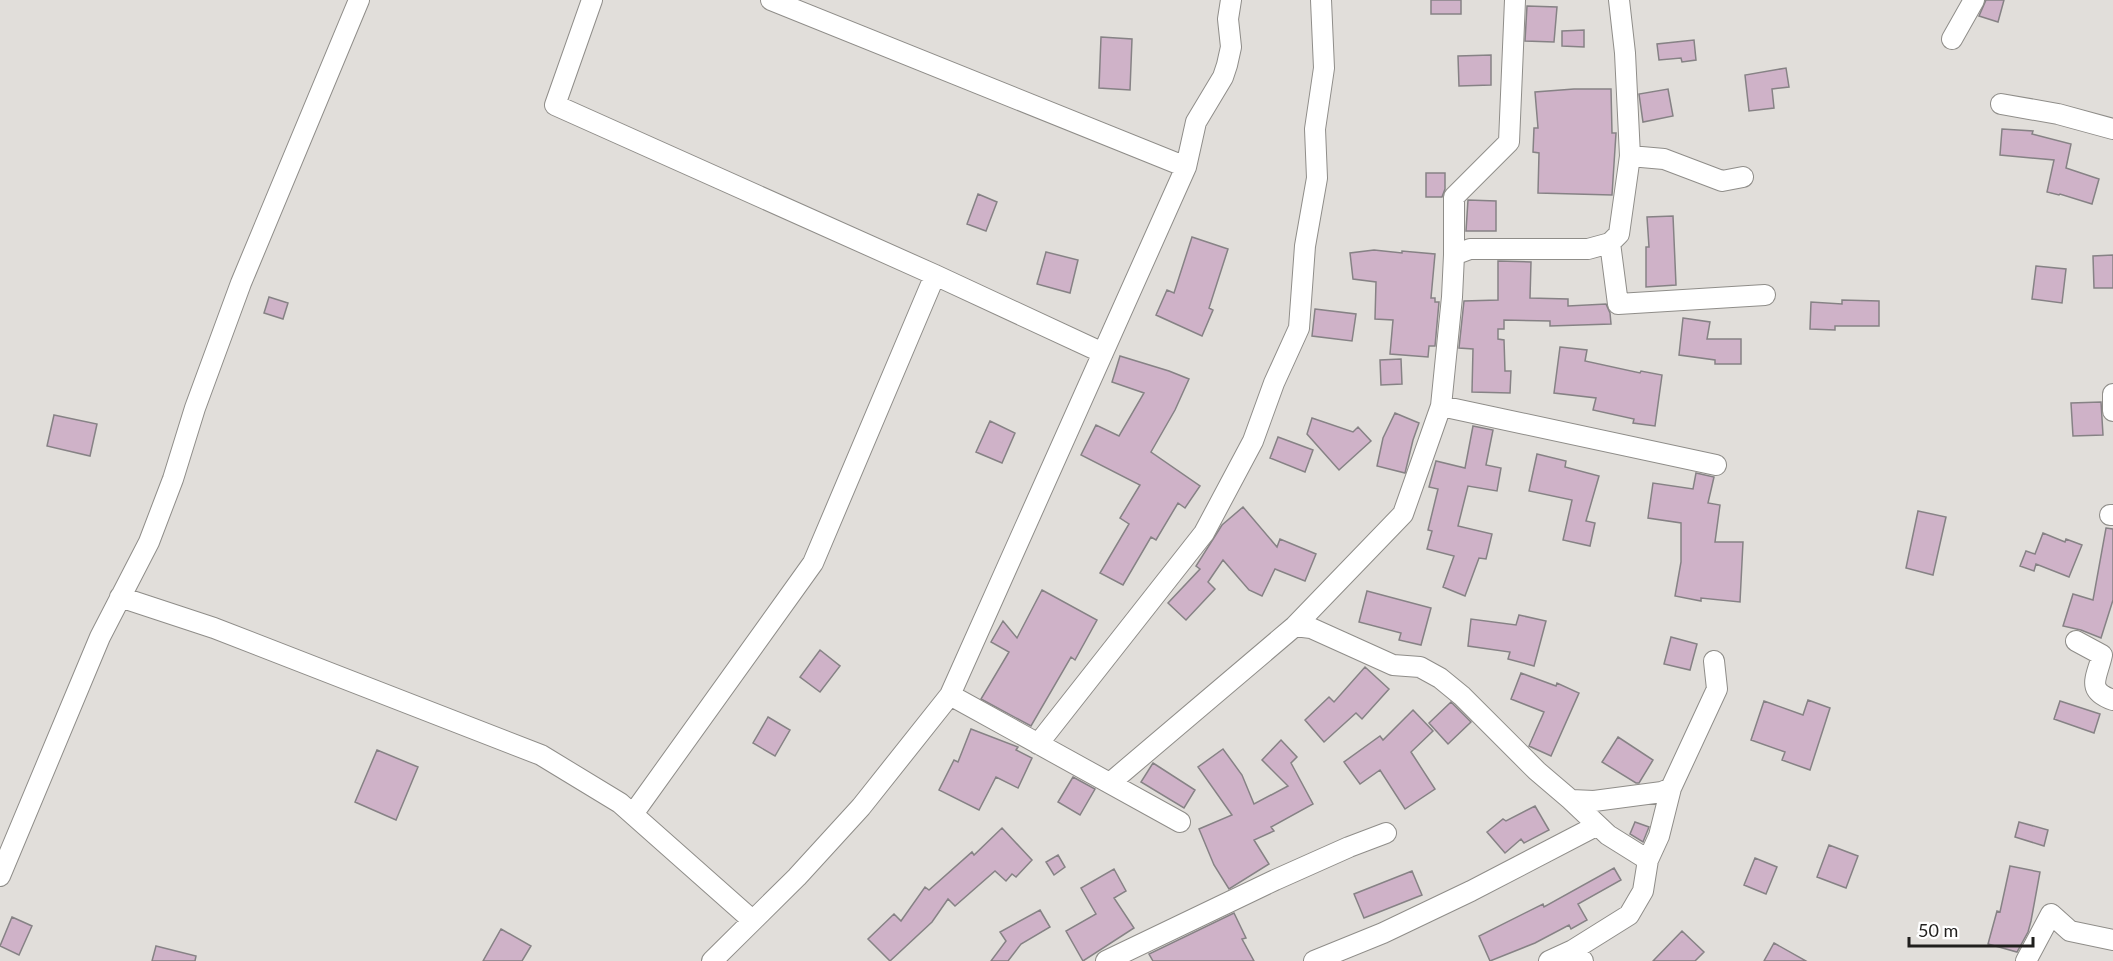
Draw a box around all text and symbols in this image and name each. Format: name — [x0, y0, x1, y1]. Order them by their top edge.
scale bar — [1909, 910, 2034, 948]
text: 50 m — [1918, 919, 1958, 941]

